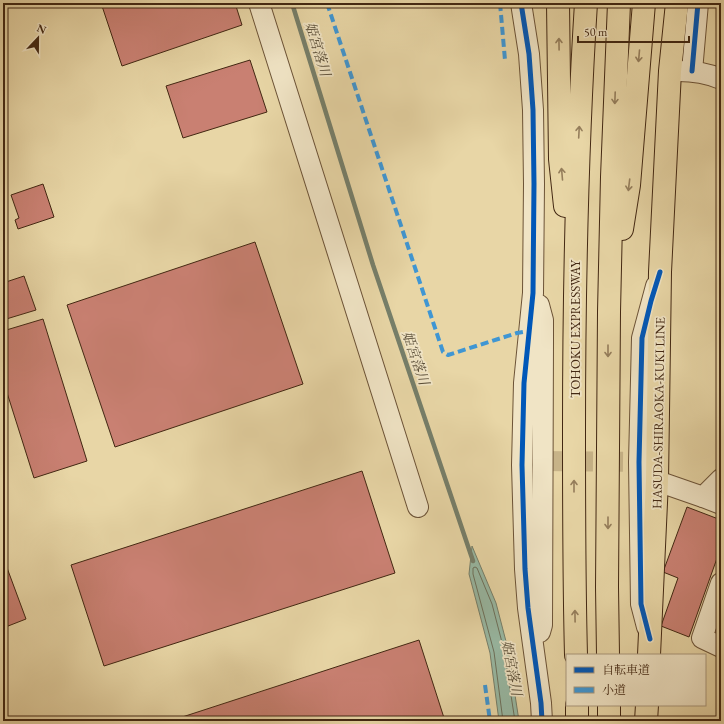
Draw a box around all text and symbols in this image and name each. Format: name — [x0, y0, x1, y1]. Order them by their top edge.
north arrow — [18, 18, 58, 58]
scale bar — [578, 18, 689, 44]
water label: 姫宮落川 — [301, 20, 335, 80]
text: N — [35, 21, 49, 37]
text: 50 m — [584, 24, 608, 40]
one-way arrow — [555, 38, 563, 51]
one-way arrow — [636, 49, 643, 62]
one-way arrow — [611, 91, 619, 104]
one-way arrow — [576, 126, 583, 139]
one-way arrow — [558, 168, 565, 181]
one-way arrow — [625, 178, 632, 191]
street label: TOHOKU EXPRESSWAY — [567, 259, 584, 398]
street label: HASUDA-SHIRAOKA-KUKI LINE — [648, 317, 669, 509]
water label: 姫宮落川 — [398, 329, 434, 389]
one-way arrow — [604, 344, 612, 357]
one-way arrow — [570, 480, 578, 493]
one-way arrow — [604, 516, 612, 529]
one-way arrow — [571, 610, 578, 623]
water label: 姫宮落川 — [498, 639, 527, 699]
legend — [566, 654, 706, 706]
text: 自転車道 — [602, 662, 650, 678]
text: 小道 — [602, 682, 626, 698]

